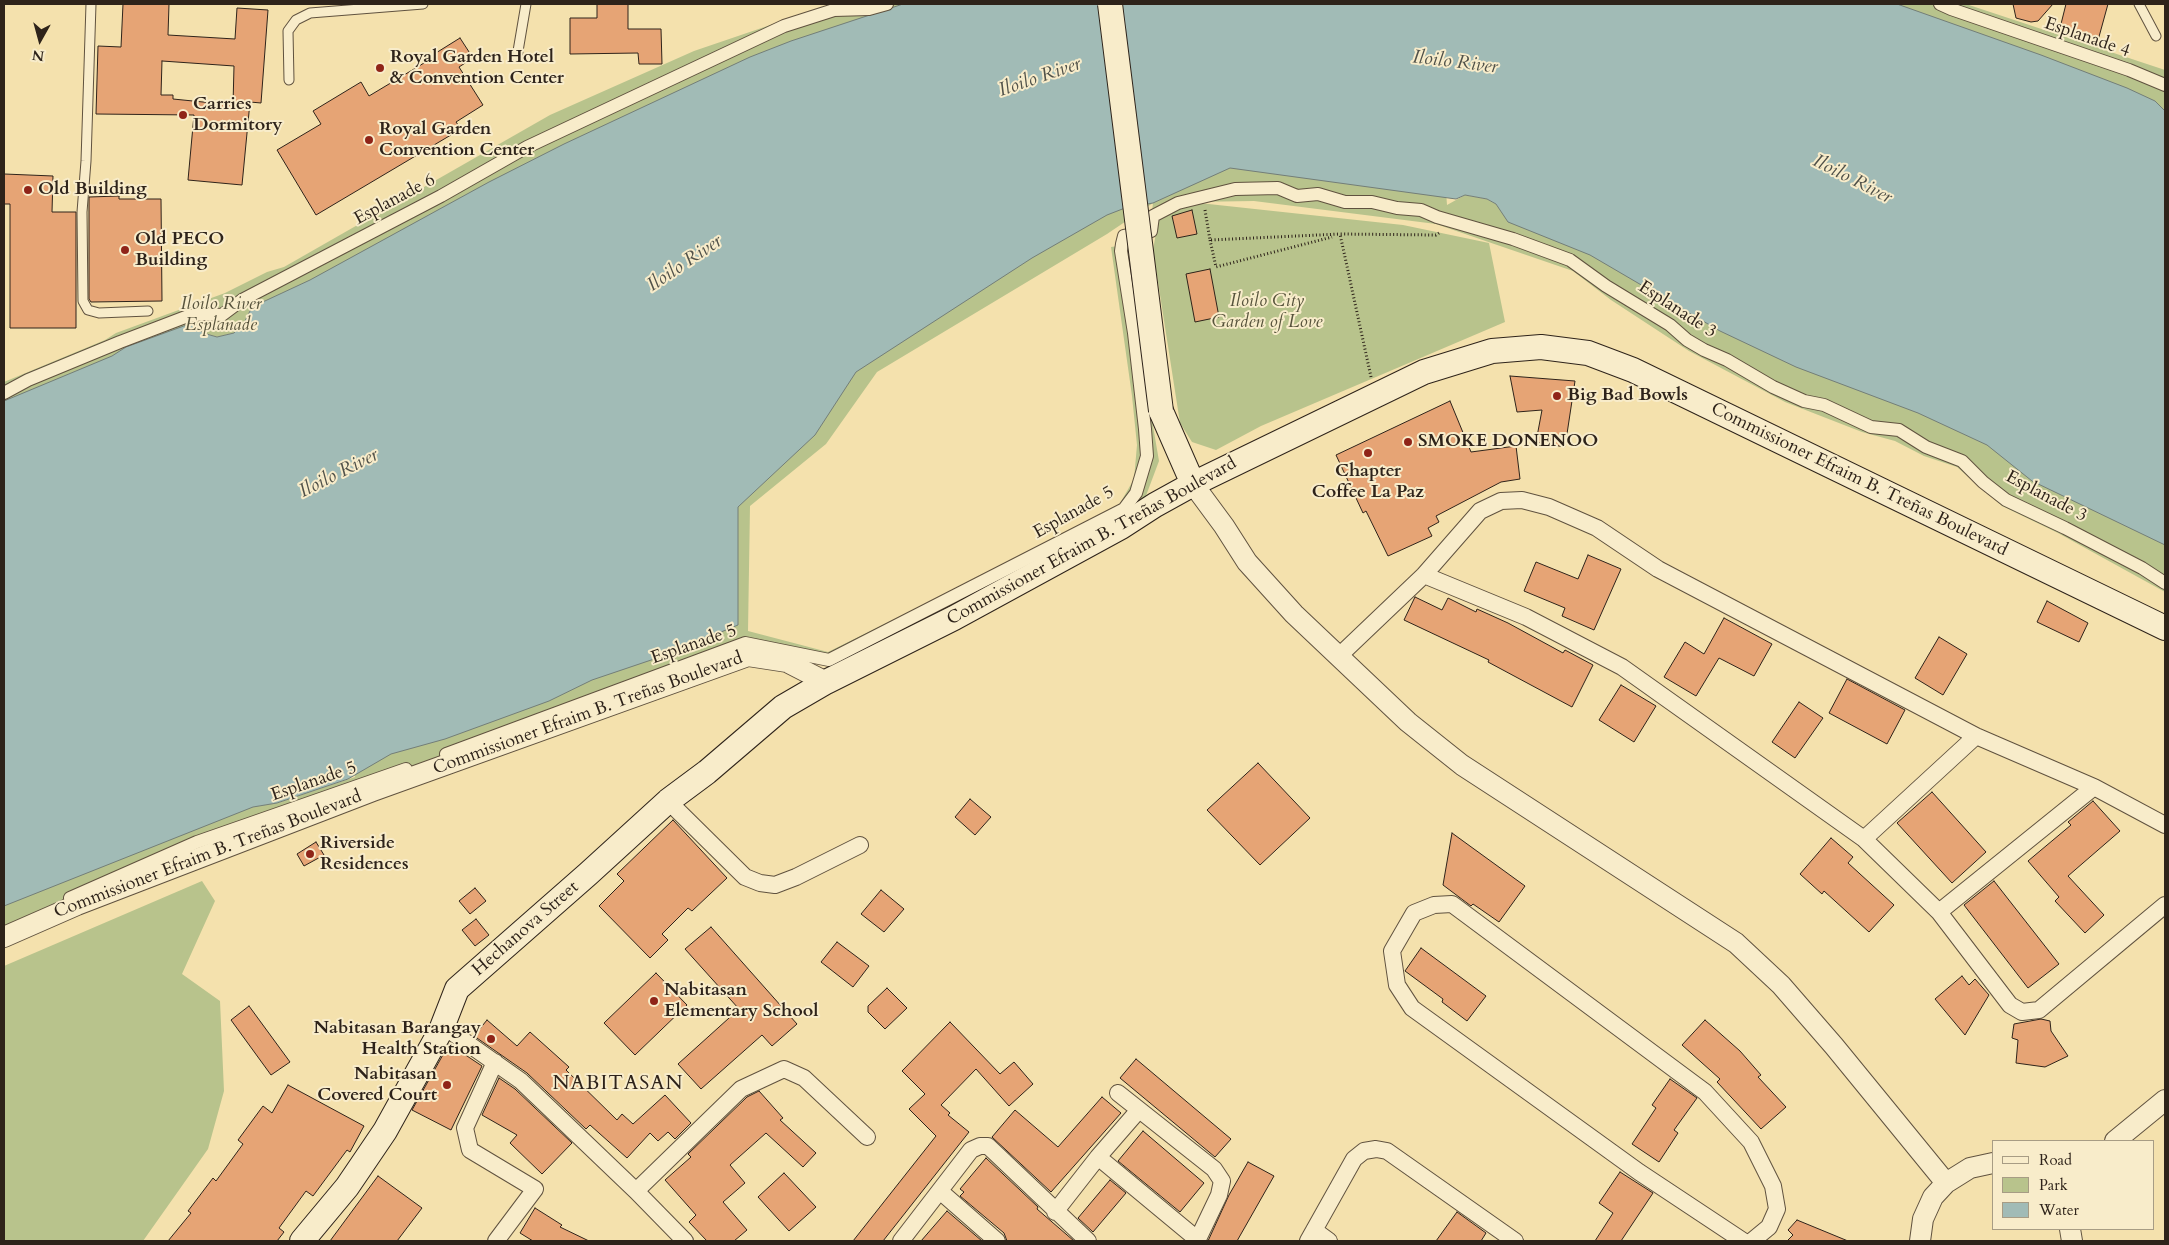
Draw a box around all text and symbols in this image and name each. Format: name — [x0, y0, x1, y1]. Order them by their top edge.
street label: Esplanade 4 — [2041, 13, 2133, 63]
north arrow — [15, 15, 65, 65]
text: N — [31, 45, 45, 66]
water label: Iloilo River — [1411, 46, 1499, 80]
place label: Royal Garden Hotel & Convention Center — [390, 47, 564, 90]
water label: Iloilo River — [996, 53, 1084, 103]
marker: Royal Garden Hotel & Convention Center — [374, 62, 386, 74]
place label: Carries Dormitory — [193, 94, 282, 136]
marker: Carries Dormitory — [177, 109, 189, 121]
place label: Royal Garden Convention Center — [379, 119, 534, 162]
marker: Royal Garden Convention Center — [363, 134, 375, 146]
water label: Iloilo River — [1809, 150, 1895, 210]
street label: Esplanade 6 — [351, 170, 439, 230]
place label: Old Building — [38, 179, 147, 201]
marker: Old Building — [22, 184, 34, 196]
place label: Old PECO Building — [135, 229, 224, 272]
water label: Iloilo River — [643, 231, 727, 297]
marker: Old PECO Building — [119, 244, 131, 256]
street label: Esplanade 3 — [1634, 277, 1720, 343]
park label: Iloilo City Garden of Love — [1212, 291, 1322, 334]
park label: Iloilo River Esplanade — [180, 294, 262, 336]
place label: Big Bad Bowls — [1567, 385, 1688, 407]
marker: Big Bad Bowls — [1551, 390, 1563, 402]
street label: Commissioner Efraim B. Treñas Boulevard — [1707, 398, 2011, 562]
place label: SMOKE DONENOO — [1418, 431, 1598, 453]
marker: SMOKE DONENOO — [1402, 436, 1414, 448]
water label: Iloilo River — [296, 444, 382, 504]
marker: Chapter Coffee La Paz — [1362, 447, 1374, 459]
street label: Commissioner Efraim B. Treñas Boulevard — [943, 453, 1241, 631]
place label: Chapter Coffee La Paz — [1312, 461, 1424, 504]
street label: Esplanade 3 — [2002, 467, 2090, 527]
street label: Esplanade 5 — [1030, 482, 1118, 544]
street label: Esplanade 5 — [648, 620, 740, 670]
street label: Commissioner Efraim B. Treñas Boulevard — [430, 648, 746, 780]
street label: Esplanade 5 — [268, 757, 360, 807]
street label: Commissioner Efraim B. Treñas Boulevard — [51, 786, 365, 924]
place label: Riverside Residences — [320, 833, 409, 876]
marker: Riverside Residences — [304, 848, 316, 860]
street label: Hechanova Street — [468, 877, 584, 981]
place label: Nabitasan Elementary School — [664, 980, 818, 1022]
marker: Nabitasan Elementary School — [648, 995, 660, 1007]
place label: Nabitasan Barangay Health Station — [313, 1018, 481, 1060]
marker: Nabitasan Barangay Health Station — [485, 1033, 497, 1045]
place label: Nabitasan Covered Court — [317, 1064, 437, 1106]
district label: NABITASAN — [551, 1072, 685, 1096]
marker: Nabitasan Covered Court — [441, 1079, 453, 1091]
legend — [1992, 1140, 2154, 1230]
text: Road — [2039, 1150, 2072, 1170]
text: Park — [2039, 1175, 2068, 1195]
text: Water — [2039, 1200, 2079, 1220]

